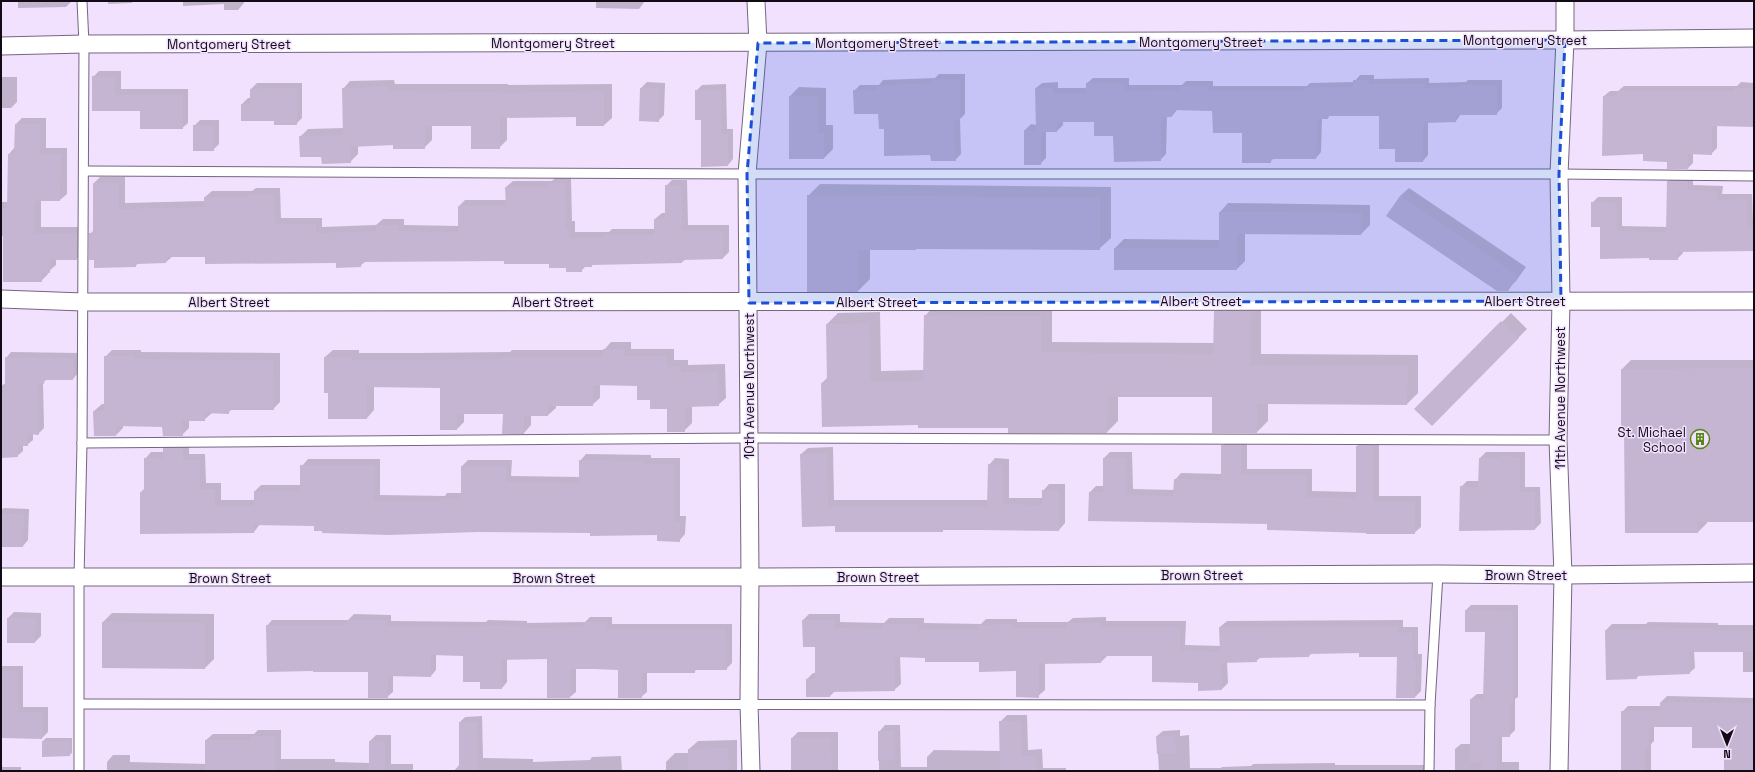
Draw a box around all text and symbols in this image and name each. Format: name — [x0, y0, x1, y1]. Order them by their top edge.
street label: Montgomery Street — [1463, 32, 1587, 49]
street label: Montgomery Street — [1139, 34, 1263, 51]
street label: Montgomery Street — [491, 35, 615, 52]
street label: Montgomery Street — [815, 35, 939, 52]
street label: Montgomery Street — [167, 36, 291, 53]
street label: Albert Street — [1160, 293, 1242, 310]
street label: Albert Street — [1484, 293, 1566, 310]
street label: Albert Street — [188, 294, 270, 311]
street label: Albert Street — [512, 294, 594, 311]
street label: Albert Street — [836, 294, 918, 311]
street label: 10th Avenue Northwest — [741, 313, 758, 459]
street label: 11th Avenue Northwest — [1552, 326, 1569, 470]
place label: St. Michael School — [1617, 424, 1686, 456]
building icon: St. Michael School — [1689, 428, 1711, 450]
street label: Brown Street — [1161, 567, 1243, 584]
street label: Brown Street — [1485, 567, 1567, 584]
street label: Brown Street — [837, 569, 919, 586]
street label: Brown Street — [189, 570, 271, 587]
street label: Brown Street — [513, 570, 595, 587]
north arrow — [1707, 724, 1747, 764]
text: N — [1723, 747, 1731, 761]

